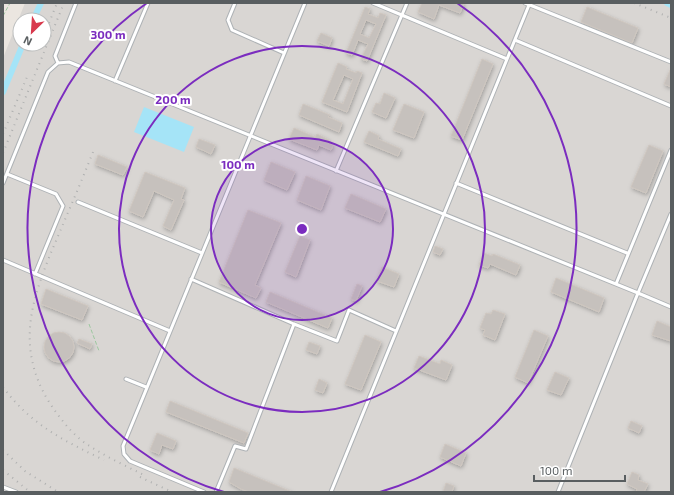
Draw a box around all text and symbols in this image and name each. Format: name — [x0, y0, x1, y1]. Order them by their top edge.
north arrow — [12, 12, 52, 52]
text: 300 m — [90, 27, 126, 41]
text: N — [21, 34, 34, 49]
text: 200 m — [155, 92, 191, 106]
text: 100 m — [221, 157, 255, 171]
centre of rings — [295, 222, 309, 236]
scale bar — [534, 457, 625, 483]
text: 100 m — [540, 463, 572, 477]

